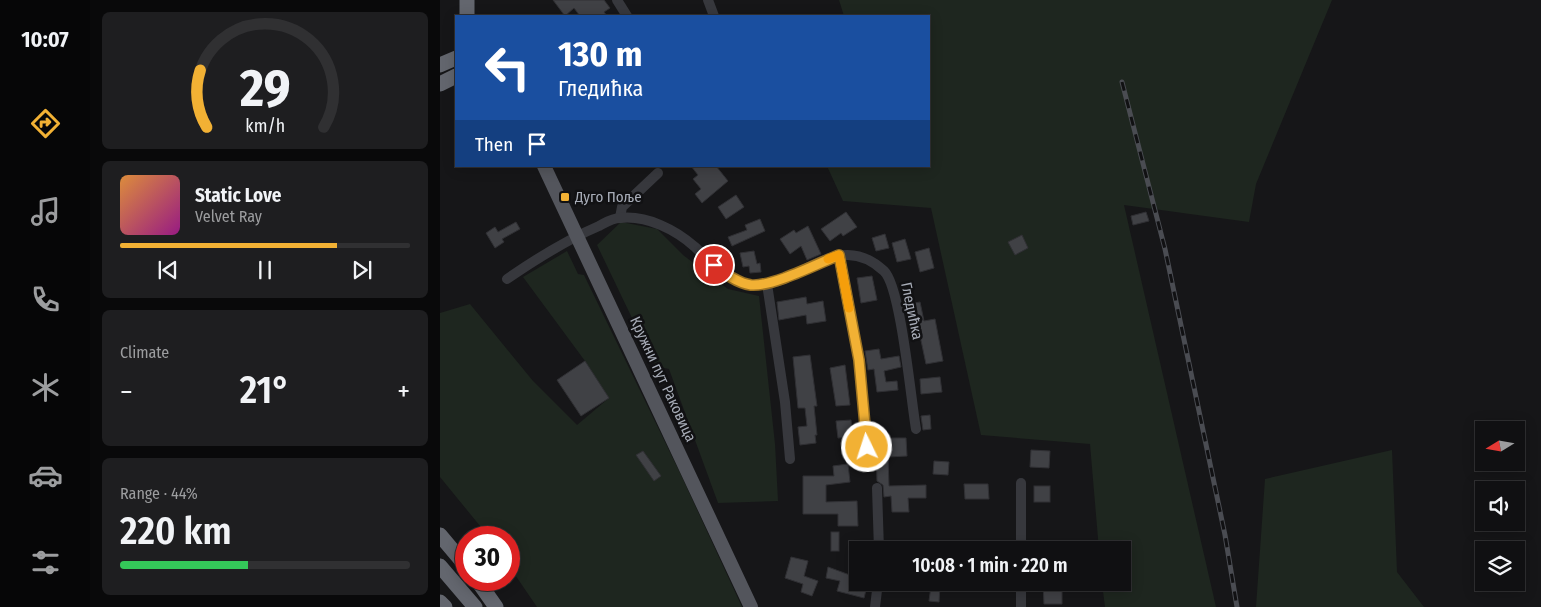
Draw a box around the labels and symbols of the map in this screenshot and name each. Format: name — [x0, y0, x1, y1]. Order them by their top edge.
place label: Дуго Поље — [574, 188, 642, 206]
marker: Дуго Поље — [559, 191, 571, 203]
pin — [693, 244, 735, 286]
street label: Гледићка — [897, 281, 927, 341]
street label: Кружни пут Раковица — [626, 313, 700, 445]
position arrow — [840, 420, 892, 472]
north arrow — [1475, 421, 1525, 471]
speed limit sign: 30 — [455, 526, 520, 591]

